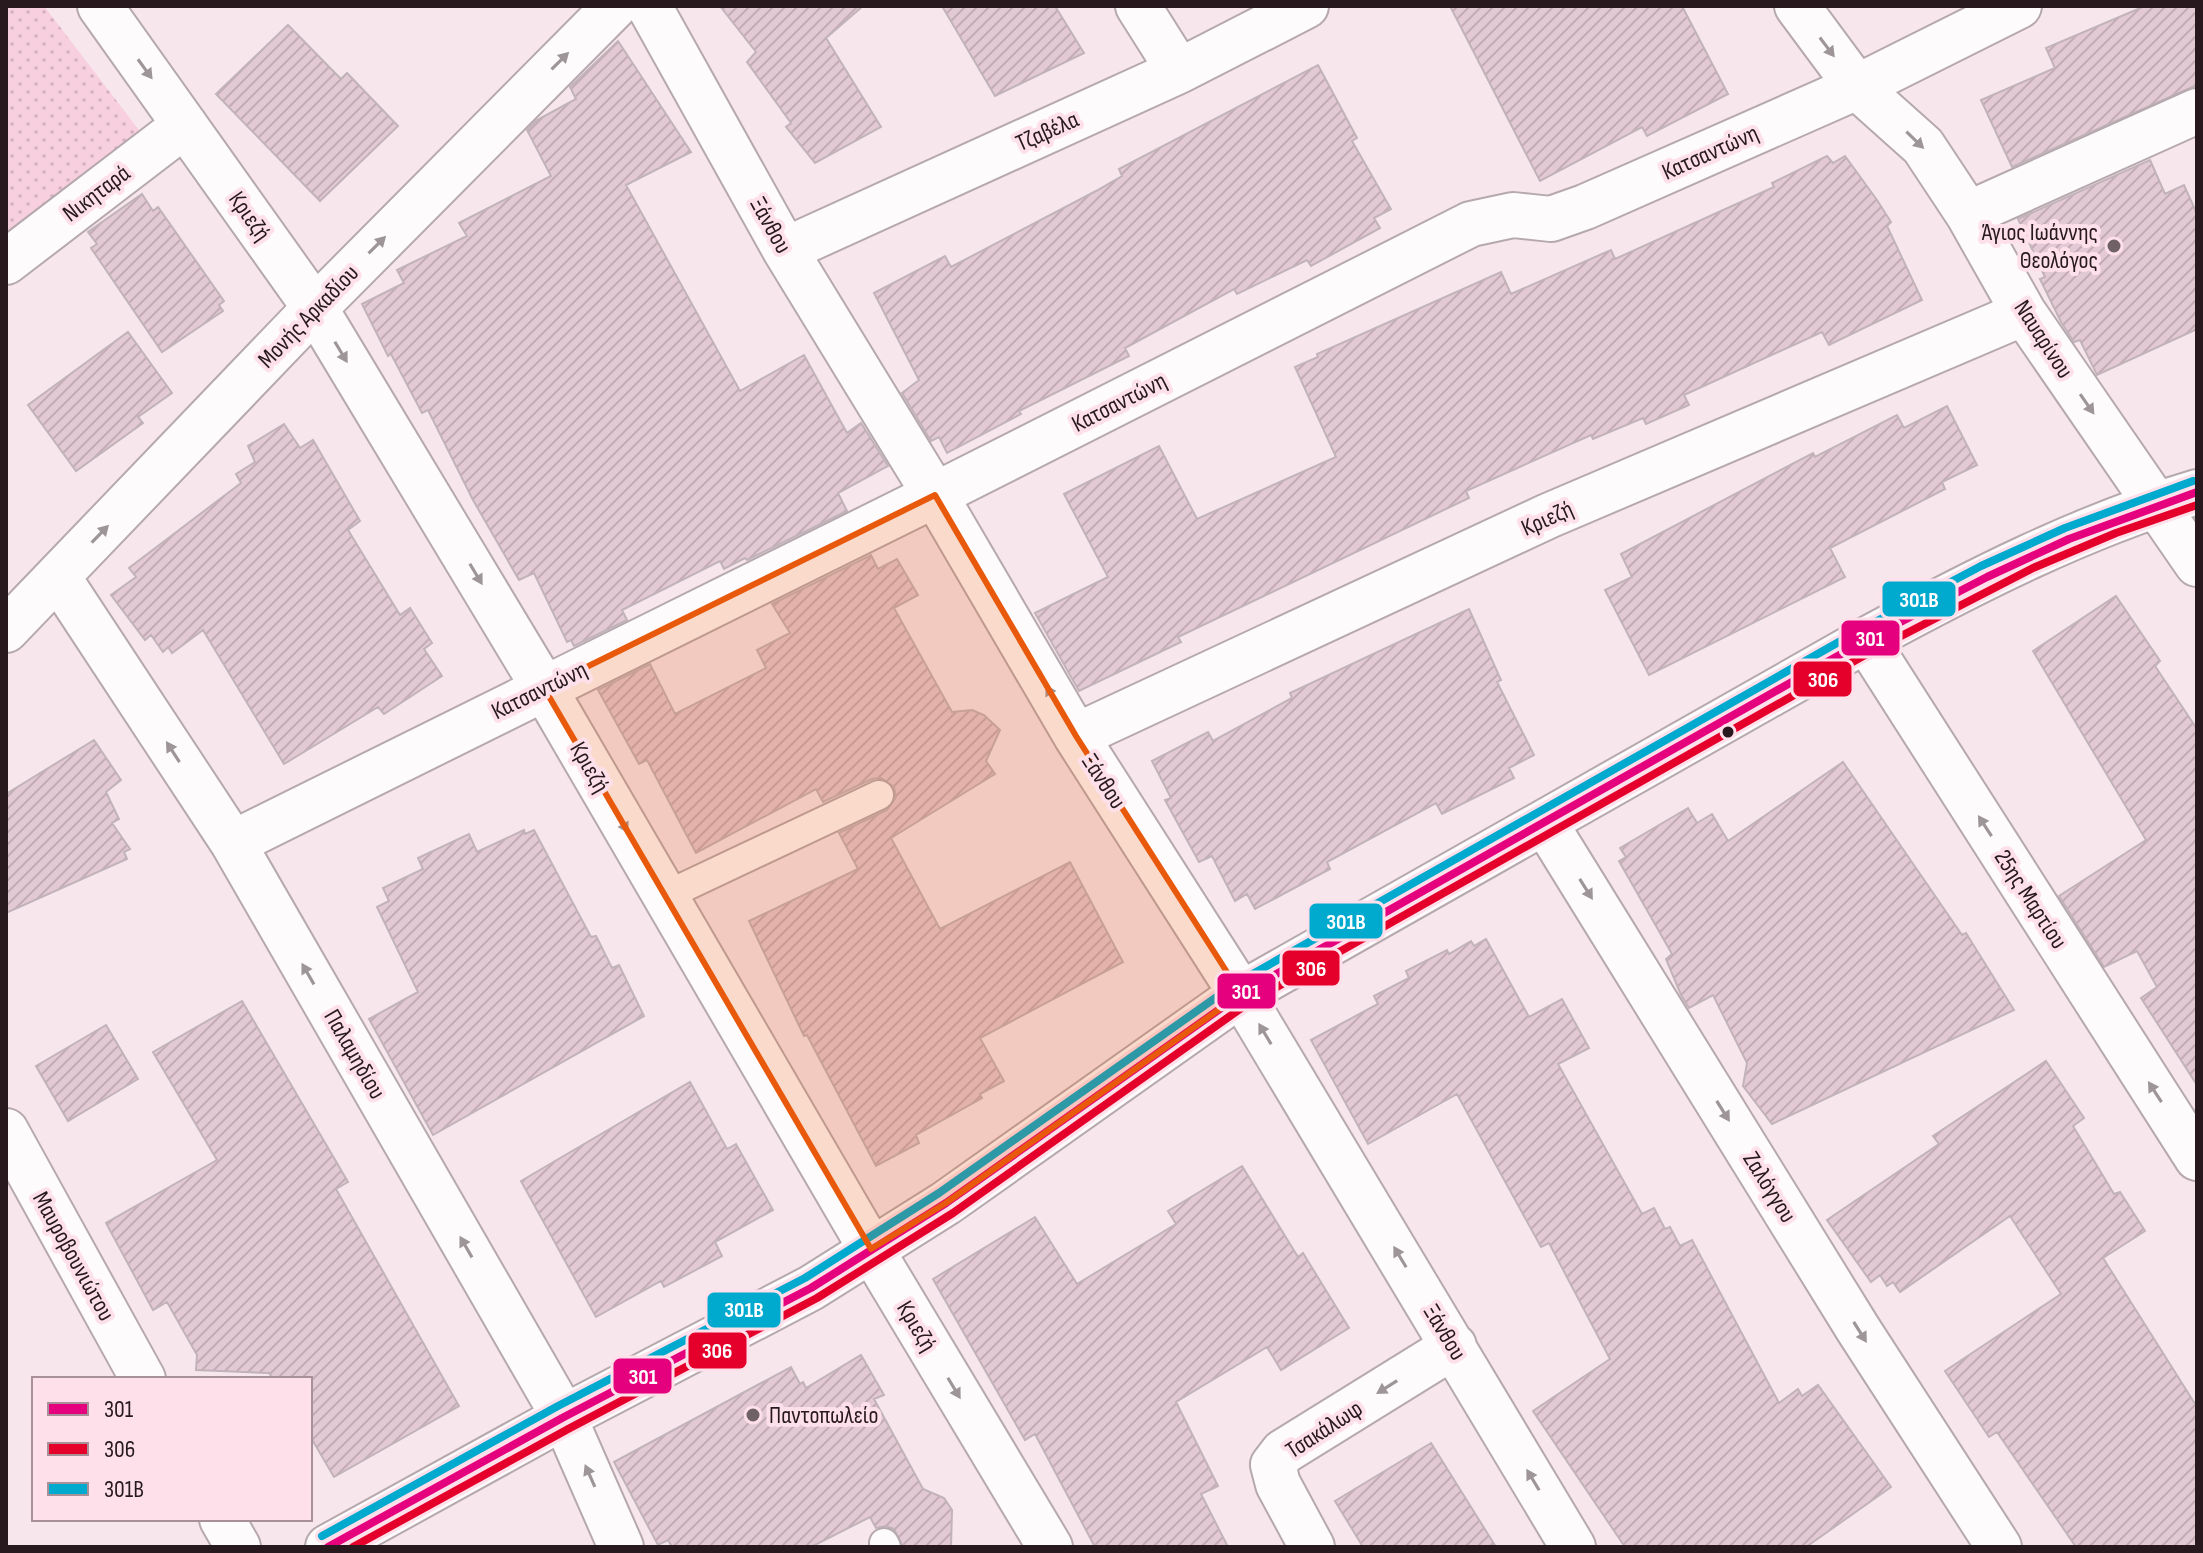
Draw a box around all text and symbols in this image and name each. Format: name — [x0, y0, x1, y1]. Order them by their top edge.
one-way arrow — [1819, 36, 1834, 57]
one-way arrow — [550, 52, 569, 71]
one-way arrow — [137, 59, 152, 80]
street label: Τζαβέλα — [1011, 105, 1083, 158]
street label: Κατσαντώνη — [1657, 118, 1763, 187]
one-way arrow — [1905, 130, 1924, 148]
street label: Νικηταρά — [57, 159, 136, 228]
street label: Κριεζή — [222, 186, 277, 247]
street label: Ξάνθου — [743, 192, 798, 259]
place label: Άγιος Ιωάννης Θεολόγος — [1982, 218, 2098, 275]
one-way arrow — [367, 236, 386, 255]
marker: Άγιος Ιωάννης Θεολόγος — [2105, 237, 2123, 255]
street label: Μονής Αρκαδίου — [252, 259, 365, 374]
street label: Ναυαρίνου — [2008, 295, 2080, 384]
one-way arrow — [334, 341, 348, 363]
street label: Κατσαντώνη — [1067, 366, 1172, 439]
one-way arrow — [2079, 393, 2094, 414]
street label: Κριεζή — [1517, 494, 1578, 543]
one-way arrow — [90, 525, 108, 544]
one-way arrow — [468, 563, 482, 585]
line badge: 301B — [1881, 580, 1957, 618]
text: 301B — [1899, 587, 1939, 614]
line badge: 301 — [1840, 619, 1901, 657]
text: 301 — [1856, 626, 1885, 653]
street label: Κατσαντώνη — [487, 655, 592, 726]
line badge: 306 — [1792, 660, 1853, 698]
text: 306 — [1808, 667, 1838, 694]
one-way arrow — [1045, 685, 1059, 707]
unlabelled marker — [1720, 724, 1736, 740]
street label: Κριεζή — [564, 737, 616, 798]
one-way arrow — [166, 741, 181, 762]
street label: Ξάνθου — [1075, 748, 1132, 814]
one-way arrow — [615, 811, 629, 833]
one-way arrow — [1978, 815, 1992, 837]
street label: 25ης Μαρτίου — [1988, 844, 2073, 954]
one-way arrow — [1579, 879, 1594, 900]
line badge: 301B — [1308, 902, 1384, 940]
text: 301B — [1326, 909, 1366, 936]
line badge: 306 — [1281, 949, 1341, 987]
text: 306 — [1296, 956, 1326, 983]
one-way arrow — [301, 962, 315, 985]
line badge: 301 — [1216, 972, 1277, 1010]
text: 301 — [1232, 979, 1261, 1006]
street label: Παλαμηδίου — [317, 1004, 392, 1104]
one-way arrow — [1259, 1023, 1273, 1045]
one-way arrow — [2148, 1082, 2163, 1103]
one-way arrow — [1716, 1100, 1730, 1122]
street label: Ζαλόγγου — [1737, 1146, 1803, 1228]
street label: Μαυροβουνιώτου — [26, 1187, 121, 1326]
one-way arrow — [459, 1236, 473, 1258]
one-way arrow — [1393, 1246, 1407, 1268]
line badge: 301B — [706, 1291, 782, 1329]
street label: Κριεζή — [890, 1296, 943, 1357]
text: 301B — [724, 1297, 764, 1324]
street label: Ξάνθου — [1417, 1299, 1472, 1366]
one-way arrow — [1852, 1321, 1866, 1343]
line badge: 306 — [687, 1331, 748, 1370]
text: 306 — [702, 1338, 732, 1365]
line badge: 301 — [612, 1357, 673, 1395]
text: 301 — [629, 1364, 658, 1391]
legend — [32, 1377, 312, 1521]
one-way arrow — [947, 1377, 961, 1399]
one-way arrow — [1377, 1380, 1398, 1395]
street label: Τσακάλωφ — [1280, 1394, 1368, 1465]
text: 301 — [104, 1395, 134, 1424]
place label: Παντοπωλείο — [769, 1401, 878, 1430]
marker: Παντοπωλείο — [744, 1406, 762, 1424]
text: 306 — [104, 1435, 135, 1464]
one-way arrow — [583, 1464, 597, 1487]
one-way arrow — [1527, 1469, 1541, 1491]
text: 301B — [104, 1475, 144, 1504]

